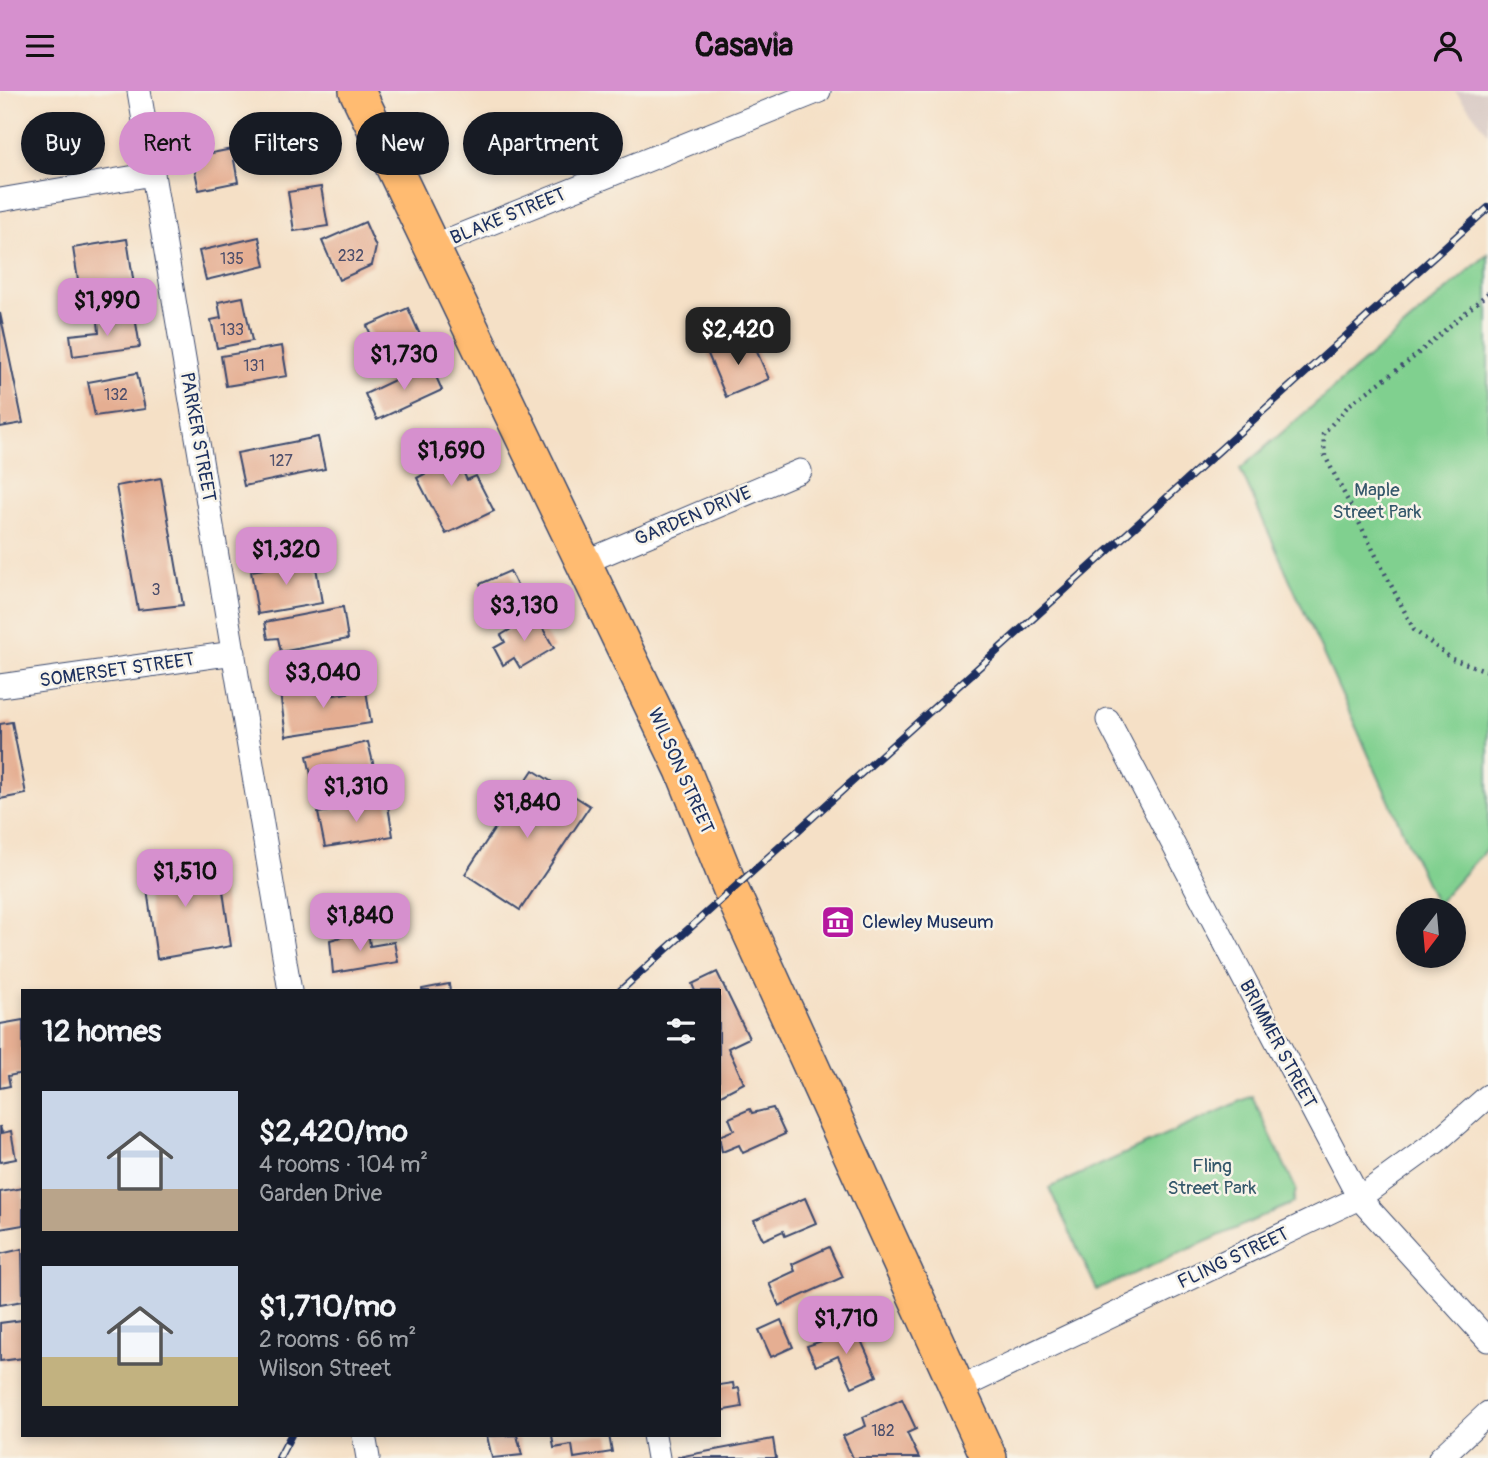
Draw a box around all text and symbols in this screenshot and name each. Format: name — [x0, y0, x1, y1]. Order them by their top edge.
text: Casavia — [695, 26, 793, 66]
icon: menu — [21, 27, 59, 65]
icon: person — [1429, 27, 1467, 65]
chip: Buy — [21, 112, 105, 175]
chip: Rent — [119, 112, 215, 175]
chip: Filters — [229, 112, 342, 175]
chip: New — [356, 112, 449, 175]
chip: Apartment — [463, 112, 623, 175]
street label: BLAKE STREET — [447, 182, 569, 250]
house number: 232 — [338, 246, 364, 266]
house number: 135 — [220, 249, 244, 269]
pin: $1,990 — [50, 279, 164, 338]
text: $1,990 — [74, 286, 140, 315]
pin: $2,420 — [681, 307, 795, 367]
text: $2,420 — [701, 315, 775, 344]
house number: 133 — [220, 320, 244, 340]
pin: $1,730 — [347, 333, 461, 392]
text: $1,730 — [370, 340, 438, 369]
house number: 131 — [243, 356, 265, 376]
street label: PARKER STREET — [175, 370, 221, 504]
house number: 132 — [104, 385, 128, 405]
pin: $1,690 — [394, 429, 508, 488]
text: $1,690 — [417, 436, 485, 465]
house number: 127 — [269, 451, 293, 471]
park label: Maple Street Park — [1333, 478, 1422, 524]
street label: GARDEN DRIVE — [631, 481, 755, 551]
pin: $1,320 — [229, 527, 343, 587]
text: $1,320 — [252, 535, 320, 564]
house number: 3 — [152, 580, 161, 600]
pin: $3,130 — [467, 583, 581, 643]
text: $3,130 — [490, 591, 558, 620]
street label: SOMERSET STREET — [38, 647, 196, 693]
pin: $3,040 — [266, 651, 380, 710]
text: $3,040 — [285, 658, 361, 687]
street label: WILSON STREET — [643, 704, 719, 838]
pin: $1,310 — [299, 765, 413, 824]
text: $1,310 — [324, 772, 388, 801]
pin: $1,840 — [470, 781, 584, 840]
text: $1,840 — [493, 788, 561, 817]
pin: $1,510 — [128, 849, 242, 909]
text: $1,510 — [153, 857, 217, 886]
pin: $1,840 — [303, 893, 417, 953]
north arrow — [1396, 898, 1466, 968]
map controls — [1396, 898, 1466, 968]
text: $1,840 — [326, 901, 394, 930]
museum icon: Clewley Museum — [819, 903, 857, 941]
place label: Clewley Museum — [862, 910, 994, 934]
street label: BRIMMER STREET — [1234, 975, 1322, 1113]
icon: filters — [662, 1012, 700, 1050]
text: 12 homes — [42, 1013, 161, 1050]
text: $2,420/mo — [259, 1113, 408, 1150]
icon: home — [98, 1119, 182, 1203]
text: 4 rooms · 104 m² — [259, 1150, 428, 1179]
park label: Fling Street Park — [1168, 1154, 1257, 1200]
text: Garden Drive — [259, 1179, 382, 1208]
street label: FLING STREET — [1174, 1222, 1292, 1294]
text: $1,710/mo — [259, 1288, 396, 1325]
icon: home — [98, 1294, 182, 1378]
pin: $1,710 — [789, 1297, 903, 1356]
text: $1,710 — [814, 1304, 878, 1333]
text: 2 rooms · 66 m² — [259, 1325, 416, 1354]
text: Wilson Street — [259, 1354, 391, 1383]
house number: 182 — [871, 1421, 895, 1441]

